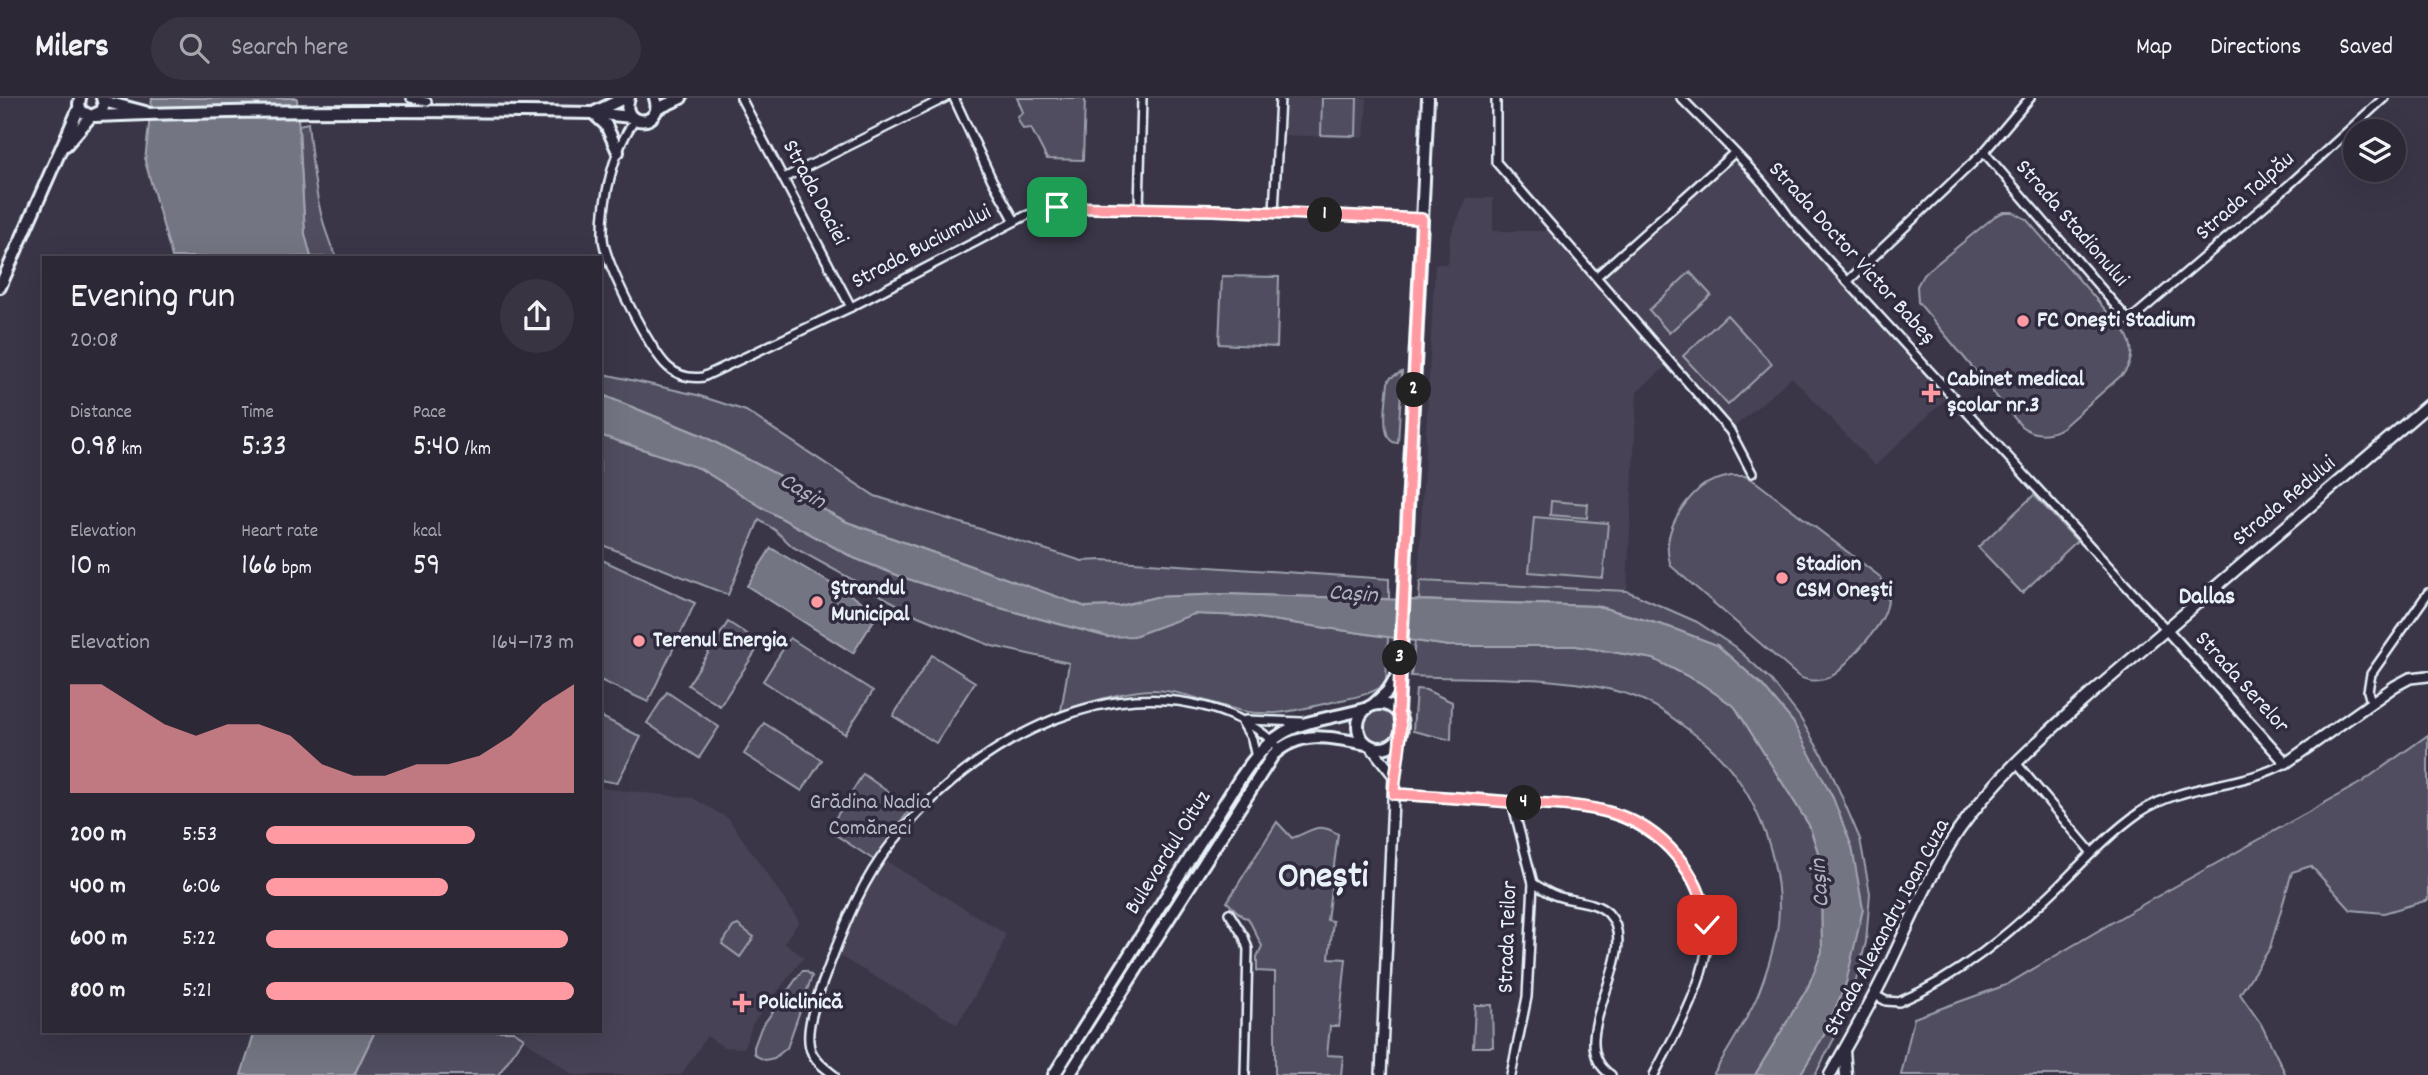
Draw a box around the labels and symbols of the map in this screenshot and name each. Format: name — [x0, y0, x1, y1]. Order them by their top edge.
street label: Strada Daciei — [772, 134, 856, 252]
street label: Strada Talpău — [2189, 144, 2303, 250]
street label: Strada Stadionului — [2006, 153, 2136, 295]
street label: Strada Doctor Victor Babeș — [1759, 155, 1943, 353]
pin — [1027, 177, 1087, 237]
street label: Strada Buciumului — [846, 197, 998, 299]
pin: 1 — [1308, 198, 1342, 232]
place label: FC Onești Stadium — [2037, 305, 2196, 338]
marker: FC Onești Stadium — [2015, 313, 2031, 329]
place label: Cabinet medical școlar nr.3 — [1947, 364, 2085, 423]
pin: 2 — [1396, 372, 1432, 408]
marker: Cabinet medical școlar nr.3 — [1921, 383, 1941, 403]
street label: Strada Redului — [2226, 449, 2344, 555]
water label: Cașin — [772, 465, 832, 520]
place label: Stadion CSM Onești — [1796, 549, 1893, 608]
marker: Stadion CSM Onești — [1774, 570, 1790, 586]
place label: Ștrandul Municipal — [831, 573, 910, 632]
water label: Cașin — [1328, 576, 1379, 614]
district label: Dallas — [2179, 581, 2235, 615]
marker: Ștrandul Municipal — [809, 594, 825, 610]
street label: Strada Serelor — [2186, 624, 2296, 742]
place label: Terenul Energia — [653, 625, 788, 658]
marker: Terenul Energia — [631, 633, 647, 649]
pin: 3 — [1382, 640, 1418, 676]
street label: Bulevardul Oituz — [1118, 784, 1221, 922]
pin: 4 — [1506, 786, 1542, 820]
park label: Grădina Nadia Comăneci — [809, 787, 932, 846]
street label: Strada Alexandru Ioan Cuza — [1817, 812, 1960, 1043]
district label: Onești — [1278, 852, 1369, 905]
water label: Cașin — [1802, 857, 1840, 908]
street label: Strada Teilor — [1491, 880, 1527, 994]
pin — [1677, 895, 1737, 955]
place label: Policlinică — [758, 987, 843, 1020]
marker: Policlinică — [732, 993, 752, 1013]

